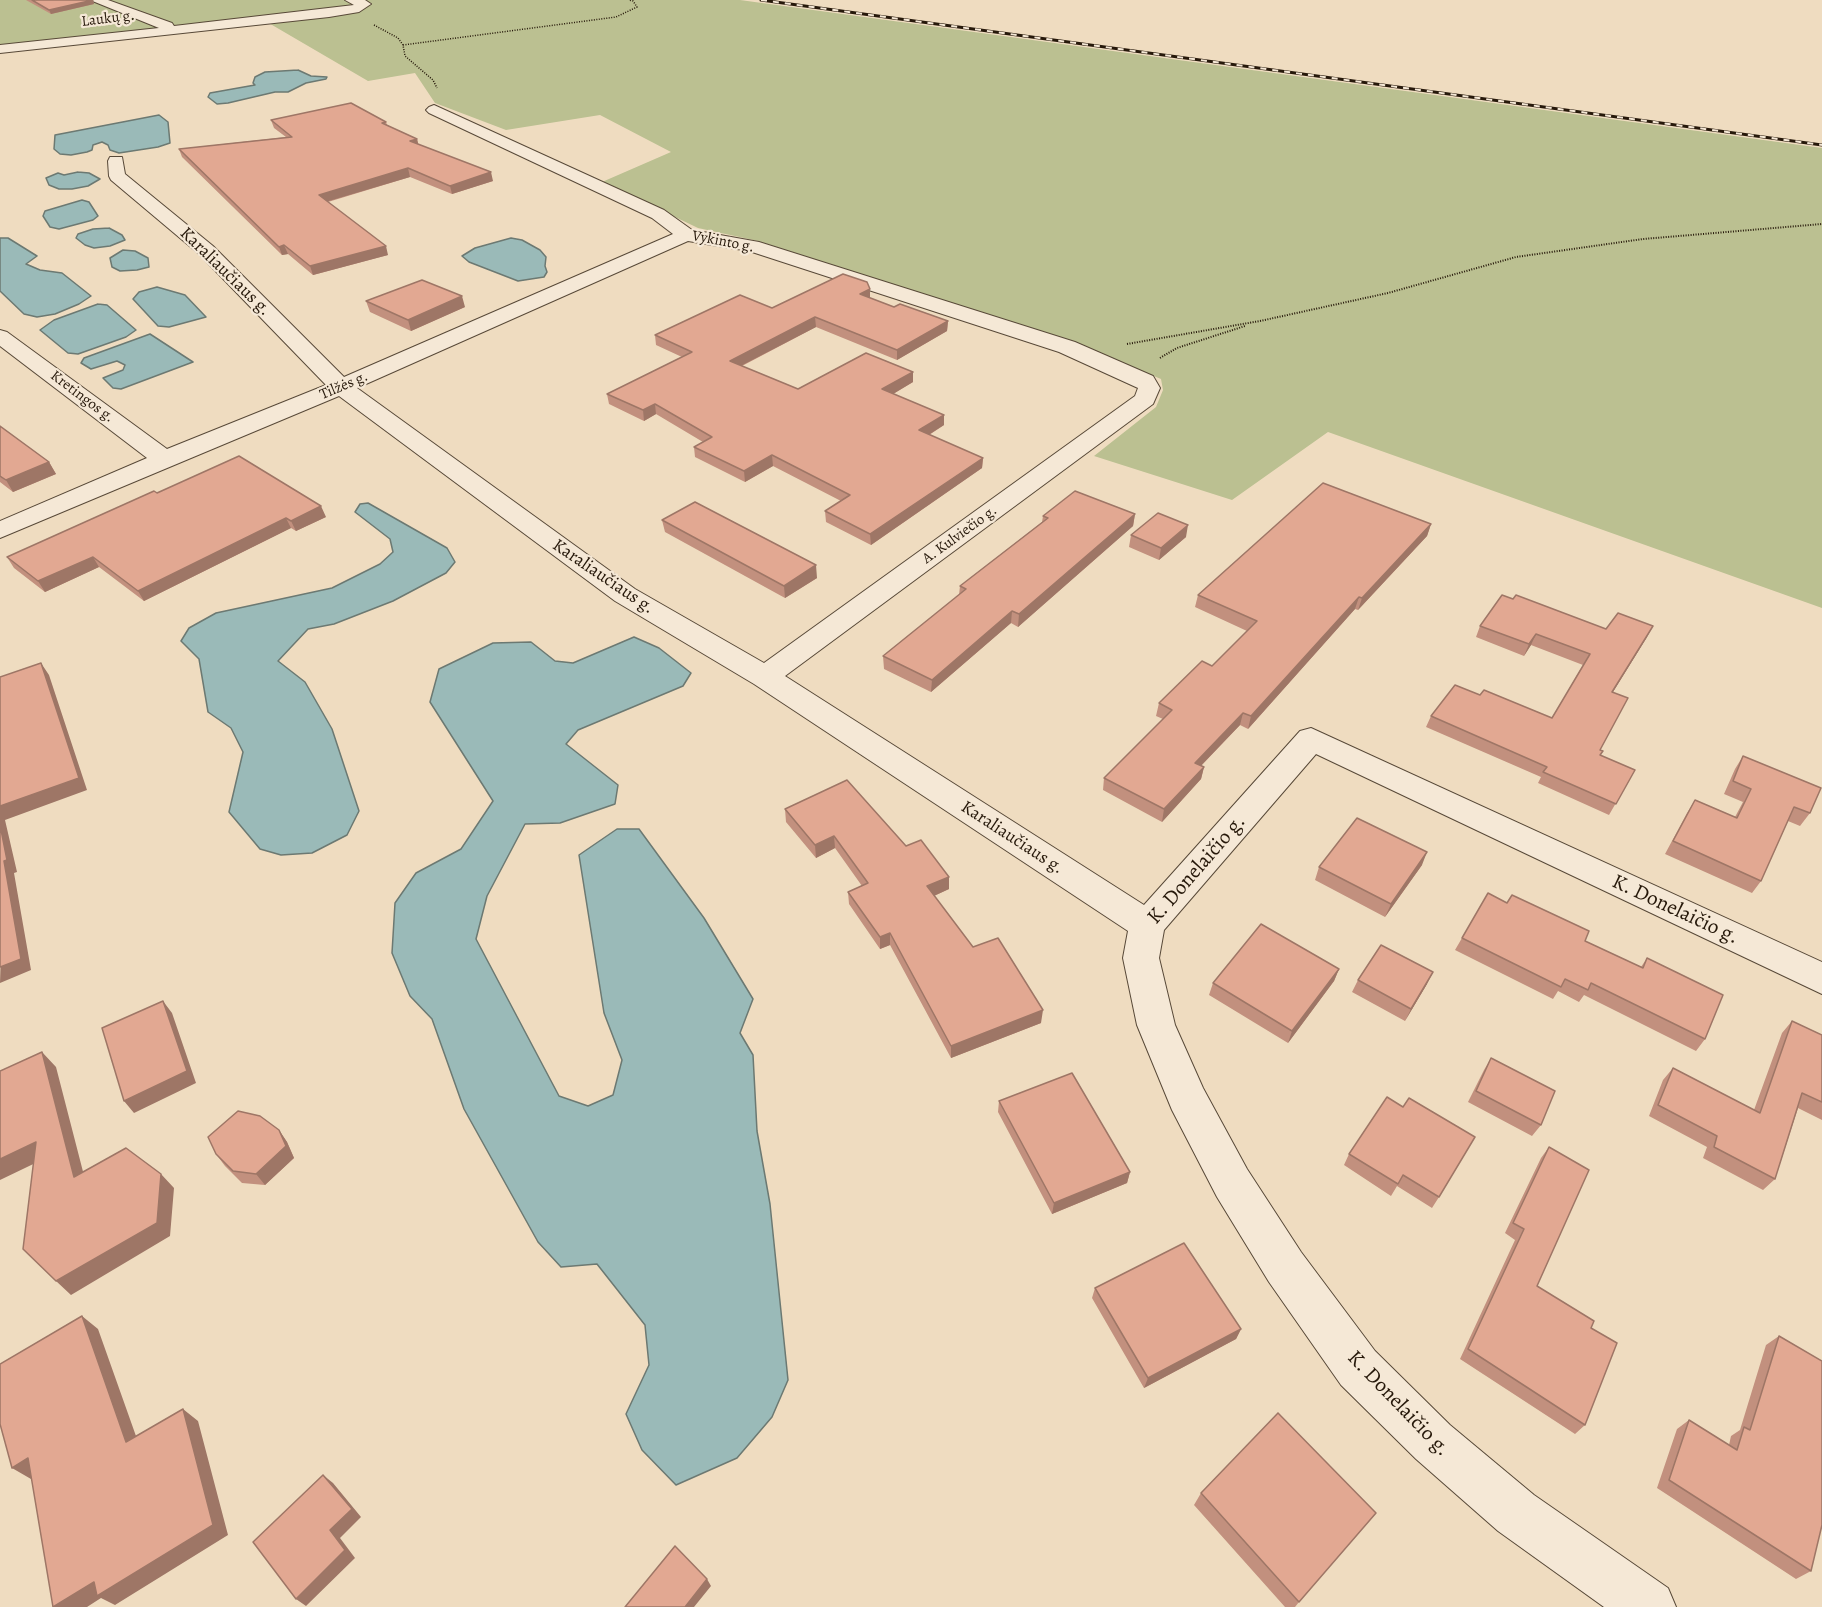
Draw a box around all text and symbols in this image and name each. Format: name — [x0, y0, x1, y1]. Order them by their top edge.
street label: Laukų g. — [80, 7, 136, 31]
street label: Karaliaučiaus g. — [175, 223, 275, 321]
street label: Vykinto g. — [690, 227, 756, 257]
street label: Kretingos g. — [47, 367, 117, 427]
street label: Tilžės g. — [317, 368, 371, 404]
street label: A. Kulviečio g. — [919, 502, 1001, 568]
street label: Karaliaučiaus g. — [548, 535, 658, 619]
street label: Karaliaučiaus g. — [956, 797, 1068, 879]
street label: K. Donelaičio g. — [1143, 810, 1251, 930]
street label: K. Donelaičio g. — [1608, 870, 1742, 950]
street label: K. Donelaičio g. — [1341, 1346, 1455, 1462]

